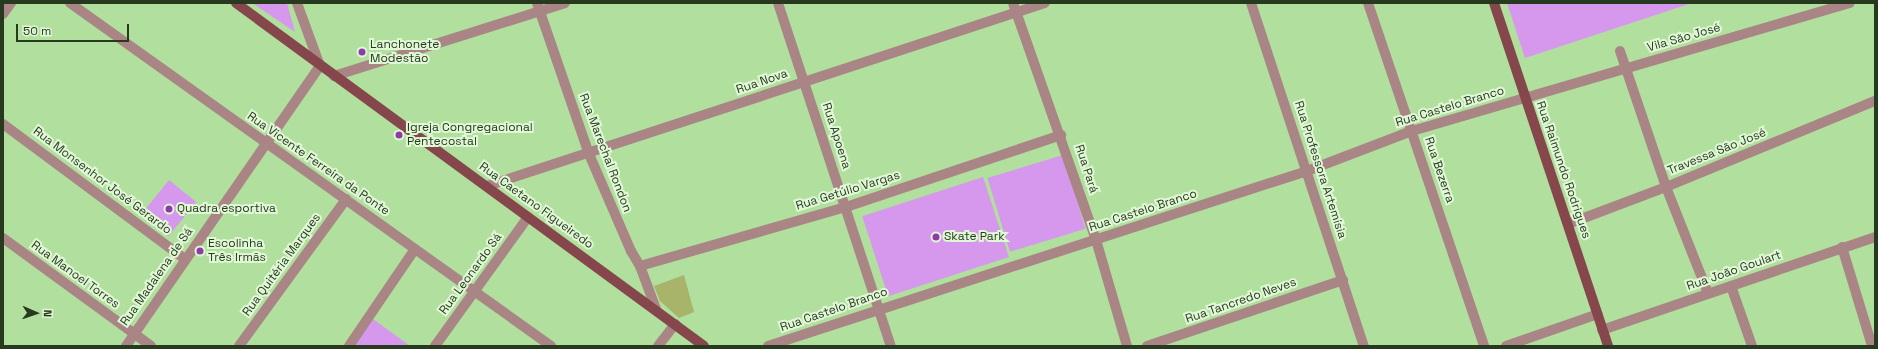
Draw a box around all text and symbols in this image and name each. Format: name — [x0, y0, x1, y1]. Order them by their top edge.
scale bar — [18, 16, 131, 42]
street label: Vila São José — [1646, 21, 1722, 55]
text: 50 m — [23, 23, 51, 39]
place label: Lanchonete Modestão — [370, 38, 439, 66]
marker: Lanchonete Modestão — [357, 47, 367, 57]
street label: Rua Nova — [734, 67, 790, 97]
street label: Rua Castelo Branco — [1394, 84, 1506, 130]
street label: Rua Marechal Rondon — [576, 92, 634, 214]
street label: Rua Professora Artemísia — [1291, 99, 1349, 241]
street label: Rua Raimundo Rodrigues — [1533, 100, 1593, 240]
street label: Rua Apoena — [818, 101, 854, 171]
street label: Rua Vicente Ferreira da Ponte — [244, 109, 392, 219]
place label: Igreja Congregacional Pentecostal — [407, 121, 533, 149]
street label: Rua Monsenhor José Gerardo — [30, 124, 174, 238]
street label: Travessa São José — [1666, 126, 1768, 178]
marker: Igreja Congregacional Pentecostal — [394, 130, 404, 140]
street label: Rua Bezerra — [1421, 135, 1457, 205]
street label: Rua Pará — [1071, 143, 1101, 195]
street label: Rua Caetano Figueiredo — [476, 160, 596, 252]
street label: Rua Getúlio Vargas — [794, 168, 902, 214]
street label: Rua Castelo Branco — [1087, 187, 1199, 235]
place label: Quadra esportiva — [177, 202, 276, 216]
marker: Quadra esportiva — [164, 204, 174, 214]
street label: Rua Quitéria Marques — [240, 211, 324, 319]
street label: Rua Madalena de Sá — [118, 225, 196, 329]
place label: Skate Park — [944, 230, 1005, 244]
street label: Rua Leonardo Sá — [437, 231, 505, 317]
marker: Skate Park — [931, 232, 941, 242]
place label: Escolinha Três Irmãs — [208, 237, 266, 265]
street label: Rua Manoel Torres — [28, 238, 122, 312]
marker: Escolinha Três Irmãs — [195, 246, 205, 256]
street label: Rua João Goulart — [1685, 248, 1783, 294]
street label: Rua Tancredo Neves — [1184, 275, 1298, 327]
street label: Rua Castelo Branco — [778, 285, 890, 335]
north arrow — [16, 293, 56, 333]
text: N — [41, 309, 55, 317]

